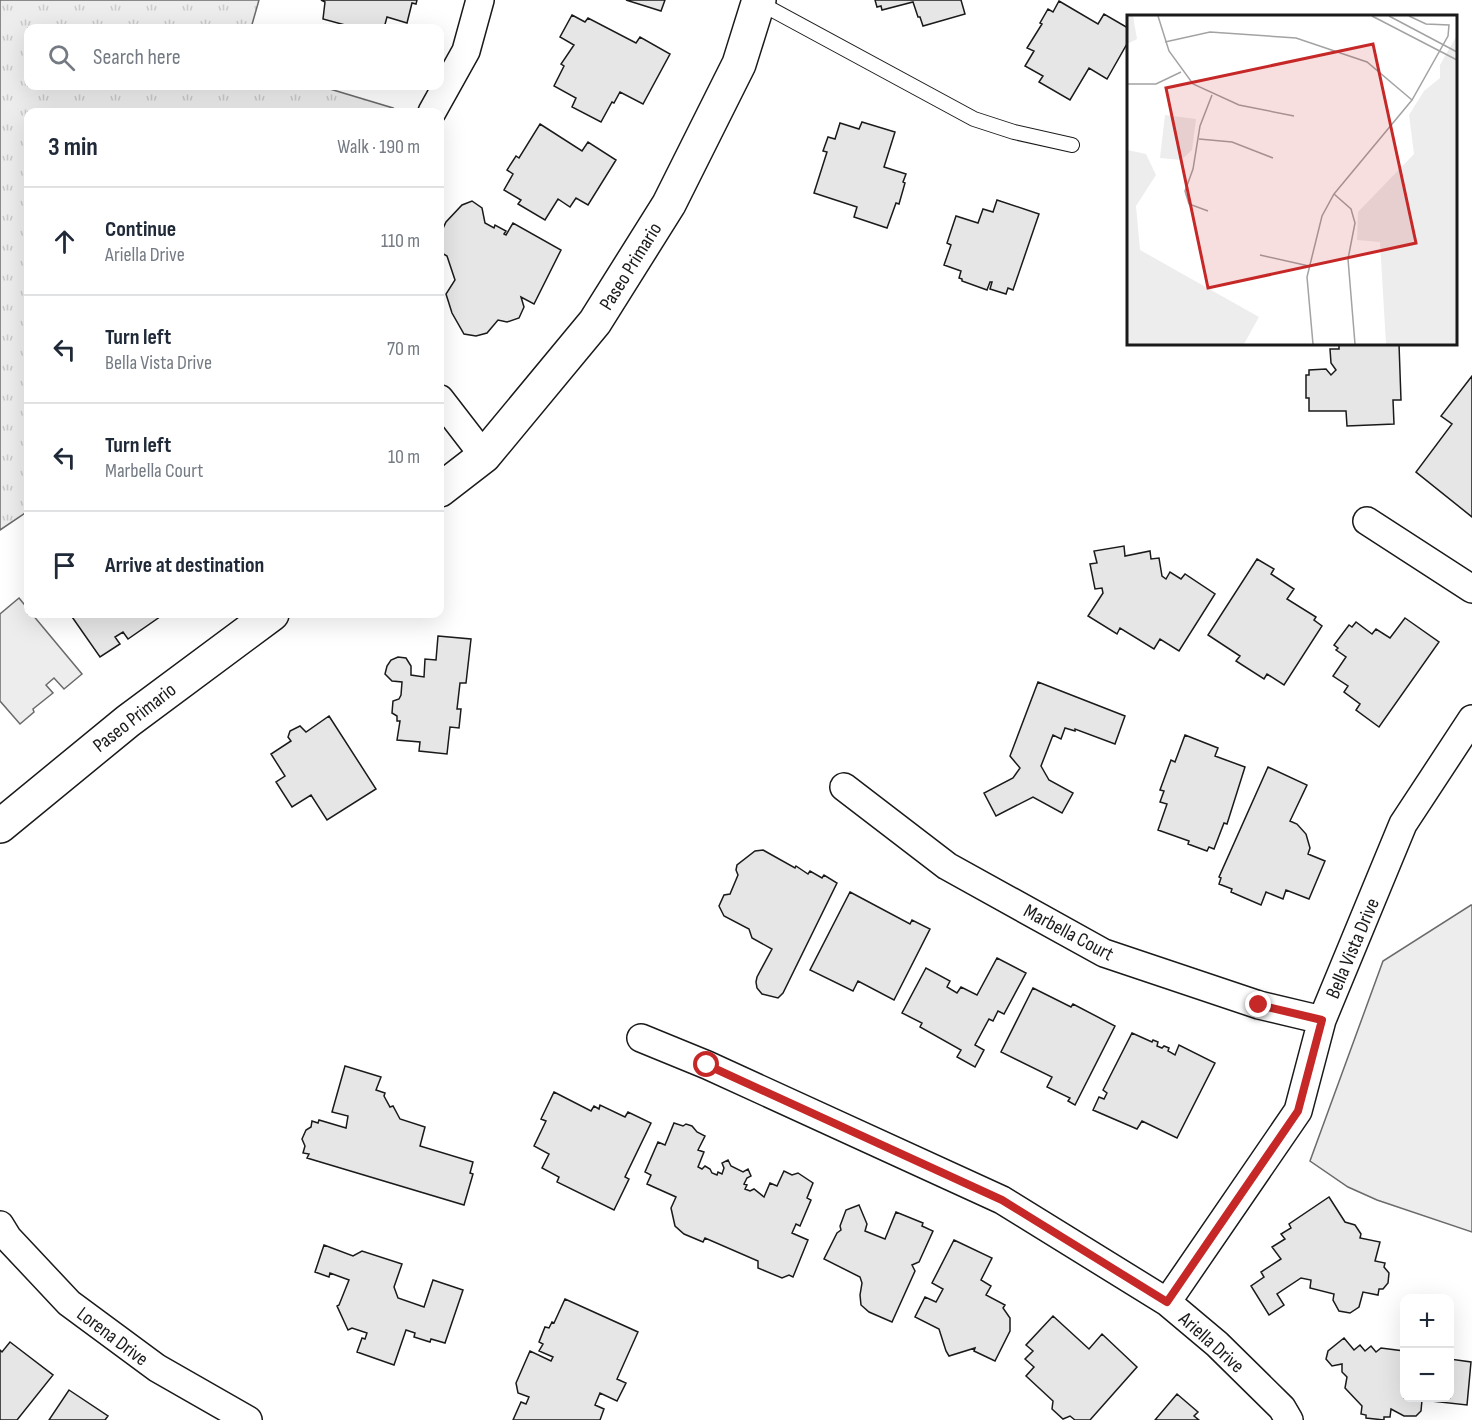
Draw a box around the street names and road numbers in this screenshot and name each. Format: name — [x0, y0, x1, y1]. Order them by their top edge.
street label: Paseo Primario — [594, 218, 667, 315]
street label: Paseo Primario — [88, 678, 181, 758]
street label: Bella Vista Drive — [1321, 894, 1385, 1002]
street label: Marbella Court — [1020, 899, 1118, 967]
street label: Lorena Drive — [72, 1302, 153, 1371]
street label: Ariella Drive — [1173, 1306, 1249, 1378]

